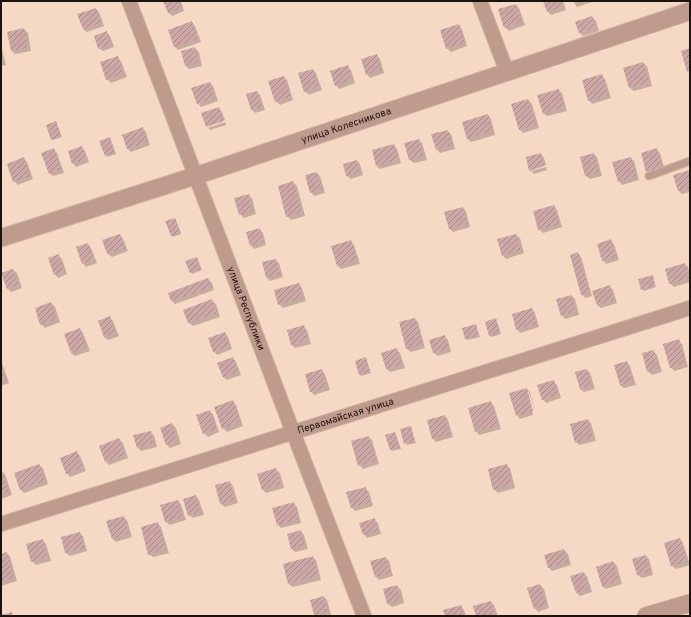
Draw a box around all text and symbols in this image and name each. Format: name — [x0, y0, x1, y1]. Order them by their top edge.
street label: улица Колесникова — [300, 105, 393, 147]
street label: улица Республики — [224, 265, 268, 352]
street label: Первомайская улица — [296, 395, 395, 437]

